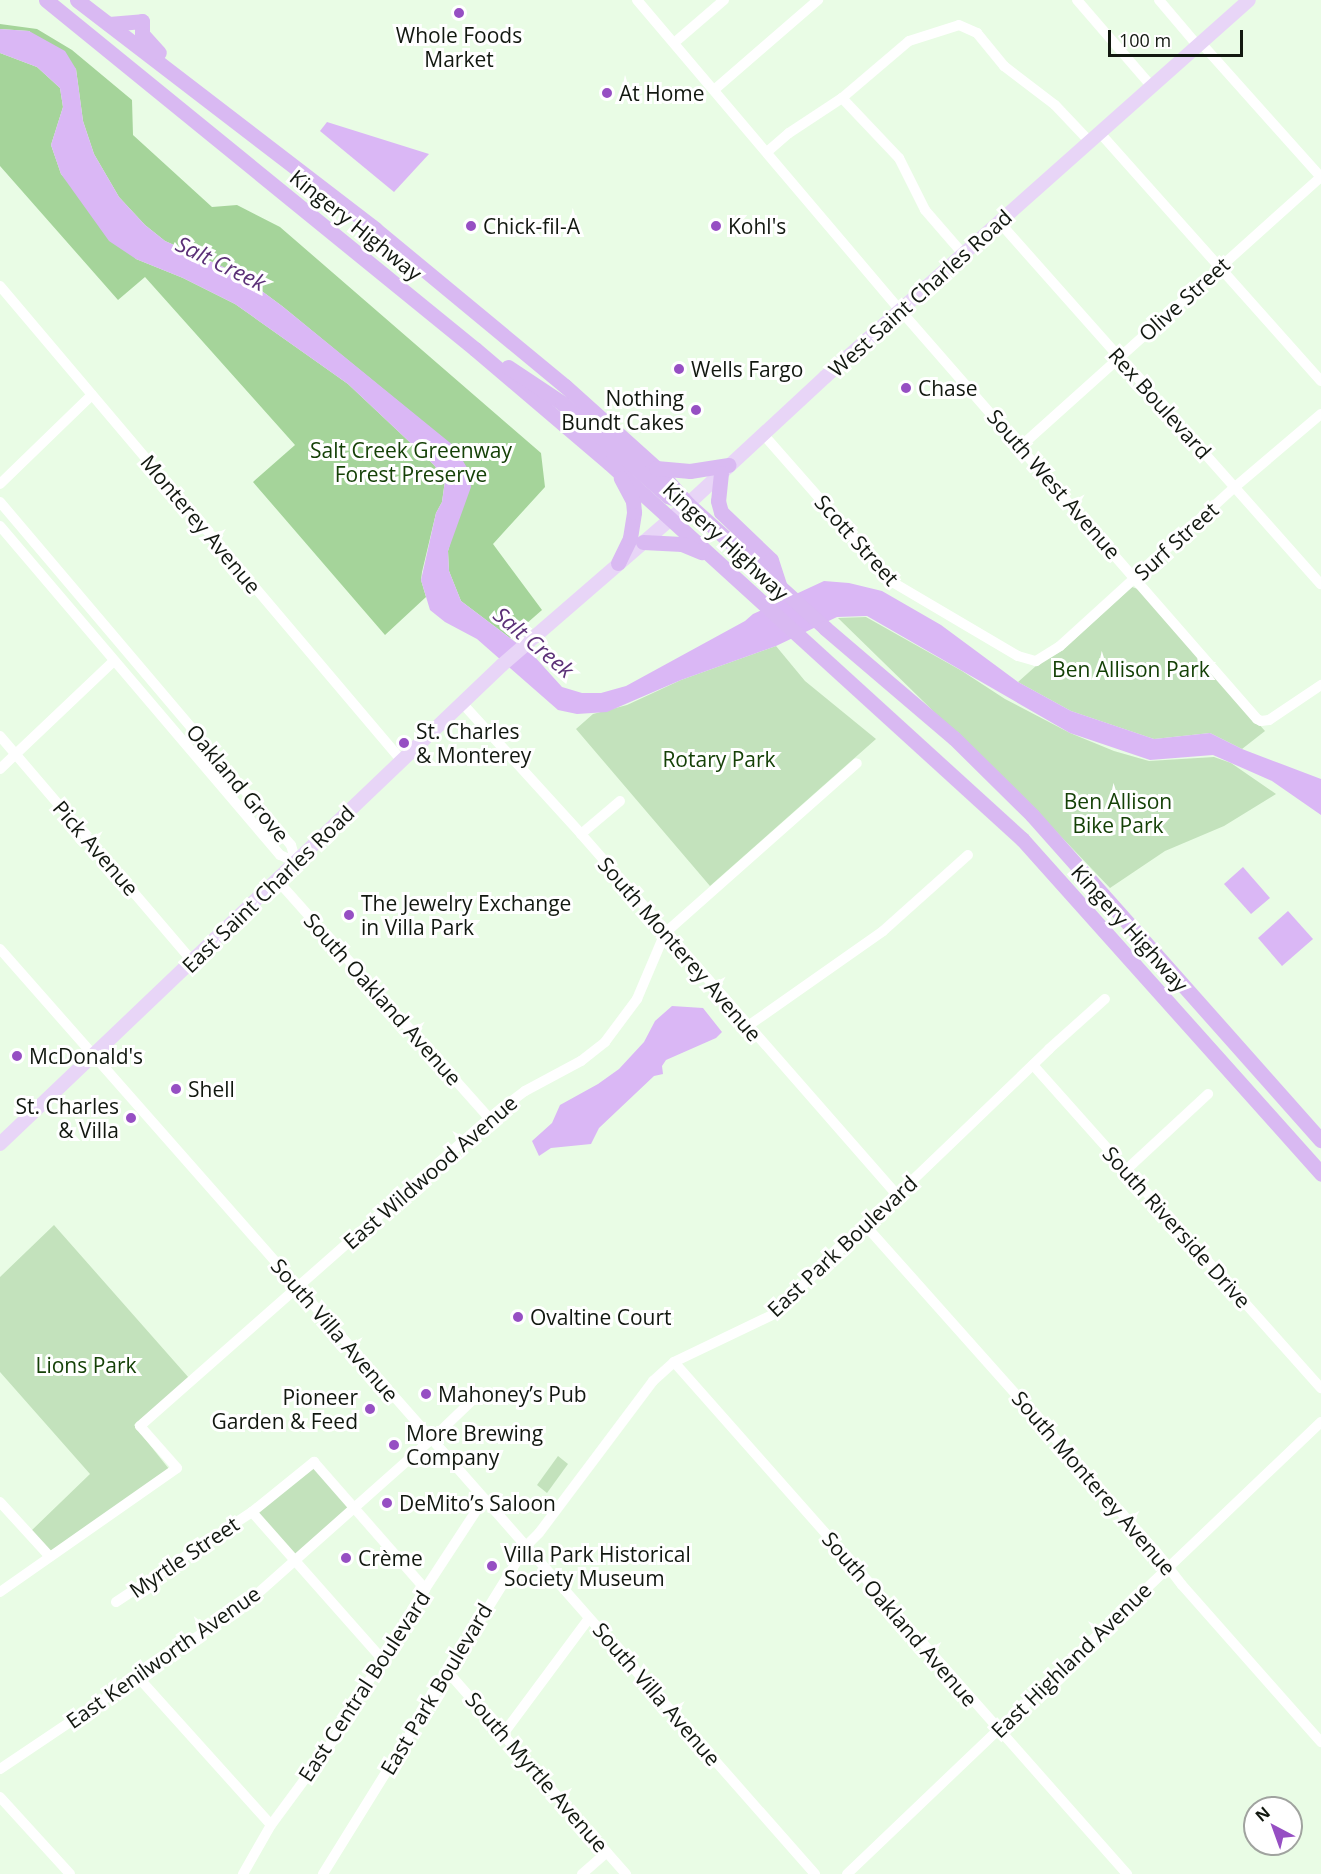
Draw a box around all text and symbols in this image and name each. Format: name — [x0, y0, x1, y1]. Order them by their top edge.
marker: Whole Foods Market — [452, 6, 466, 20]
scale bar — [1111, 18, 1246, 56]
place label: Whole Foods Market — [396, 22, 522, 72]
text: 100 m — [1119, 28, 1171, 52]
place label: At Home — [619, 80, 705, 106]
marker: At Home — [600, 86, 614, 100]
street label: Kingery Highway — [285, 164, 427, 286]
street label: West Saint Charles Road — [823, 204, 1017, 382]
place label: Chick-fil-A — [483, 213, 580, 239]
place label: Kohl's — [728, 213, 786, 239]
marker: Chick-fil-A — [464, 219, 478, 233]
marker: Kohl's — [709, 219, 723, 233]
water label: Salt Creek — [172, 230, 270, 296]
street label: Olive Street — [1133, 252, 1235, 346]
street label: Rex Boulevard — [1103, 342, 1217, 464]
place label: Wells Fargo — [691, 356, 803, 382]
marker: Wells Fargo — [672, 362, 686, 376]
place label: Chase — [918, 375, 978, 401]
marker: Chase — [899, 381, 913, 395]
place label: Nothing Bundt Cakes — [561, 385, 684, 435]
marker: Nothing Bundt Cakes — [689, 403, 703, 417]
street label: South West Avenue — [982, 404, 1126, 564]
park label: Salt Creek Greenway Forest Preserve — [310, 437, 512, 487]
street label: Monterey Avenue — [136, 450, 266, 598]
street label: Kingery Highway — [658, 476, 794, 606]
street label: Scott Street — [810, 489, 904, 591]
street label: Surf Street — [1129, 497, 1223, 585]
water label: Salt Creek — [489, 601, 579, 683]
park label: Ben Allison Park — [1052, 656, 1210, 682]
place label: St. Charles & Monterey — [416, 718, 531, 768]
street label: Oakland Grove — [181, 719, 295, 847]
marker: St. Charles & Monterey — [397, 736, 411, 750]
park label: Rotary Park — [662, 746, 776, 772]
park label: Ben Allison Bike Park — [1064, 788, 1172, 838]
street label: Pick Avenue — [48, 795, 144, 901]
street label: East Saint Charles Road — [177, 800, 359, 978]
street label: South Monterey Avenue — [593, 852, 767, 1046]
street label: Kingery Highway — [1066, 859, 1194, 997]
place label: The Jewelry Exchange in Villa Park — [361, 890, 571, 940]
street label: South Oakland Avenue — [299, 908, 467, 1090]
marker: The Jewelry Exchange in Villa Park — [342, 908, 356, 922]
place label: McDonald's — [29, 1043, 143, 1069]
marker: McDonald's — [10, 1049, 24, 1063]
place label: Shell — [188, 1076, 235, 1102]
marker: Shell — [169, 1082, 183, 1096]
street label: East Wildwood Avenue — [338, 1090, 522, 1254]
place label: St. Charles & Villa — [16, 1093, 119, 1143]
marker: St. Charles & Villa — [124, 1111, 138, 1125]
street label: South Riverside Drive — [1098, 1141, 1256, 1313]
street label: East Park Boulevard — [762, 1170, 922, 1322]
street label: South Villa Avenue — [266, 1253, 404, 1407]
place label: Ovaltine Court — [530, 1304, 672, 1330]
marker: Ovaltine Court — [511, 1310, 525, 1324]
park label: Lions Park — [35, 1352, 137, 1378]
place label: Mahoney’s Pub — [438, 1381, 587, 1407]
place label: Pioneer Garden & Feed — [211, 1384, 358, 1434]
street label: South Monterey Avenue — [1007, 1386, 1181, 1580]
marker: Mahoney’s Pub — [419, 1387, 433, 1401]
marker: Pioneer Garden & Feed — [363, 1402, 377, 1416]
place label: More Brewing Company — [406, 1420, 543, 1470]
marker: More Brewing Company — [387, 1438, 401, 1452]
place label: DeMito’s Saloon — [399, 1490, 556, 1516]
marker: DeMito’s Saloon — [380, 1496, 394, 1510]
street label: Myrtle Street — [124, 1511, 244, 1603]
street label: South Oakland Avenue — [817, 1527, 983, 1711]
place label: Villa Park Historical Society Museum — [504, 1541, 691, 1591]
place label: Crème — [358, 1545, 423, 1571]
marker: Crème — [339, 1551, 353, 1565]
marker: Villa Park Historical Society Museum — [485, 1559, 499, 1573]
street label: East Highland Avenue — [986, 1577, 1156, 1743]
street label: East Kenilworth Avenue — [61, 1580, 265, 1734]
street label: East Central Boulevard — [293, 1586, 435, 1786]
street label: East Park Boulevard — [375, 1599, 497, 1779]
street label: South Villa Avenue — [588, 1617, 726, 1771]
street label: South Myrtle Avenue — [461, 1687, 613, 1857]
north arrow — [1243, 1796, 1303, 1856]
text: N — [1250, 1801, 1275, 1827]

